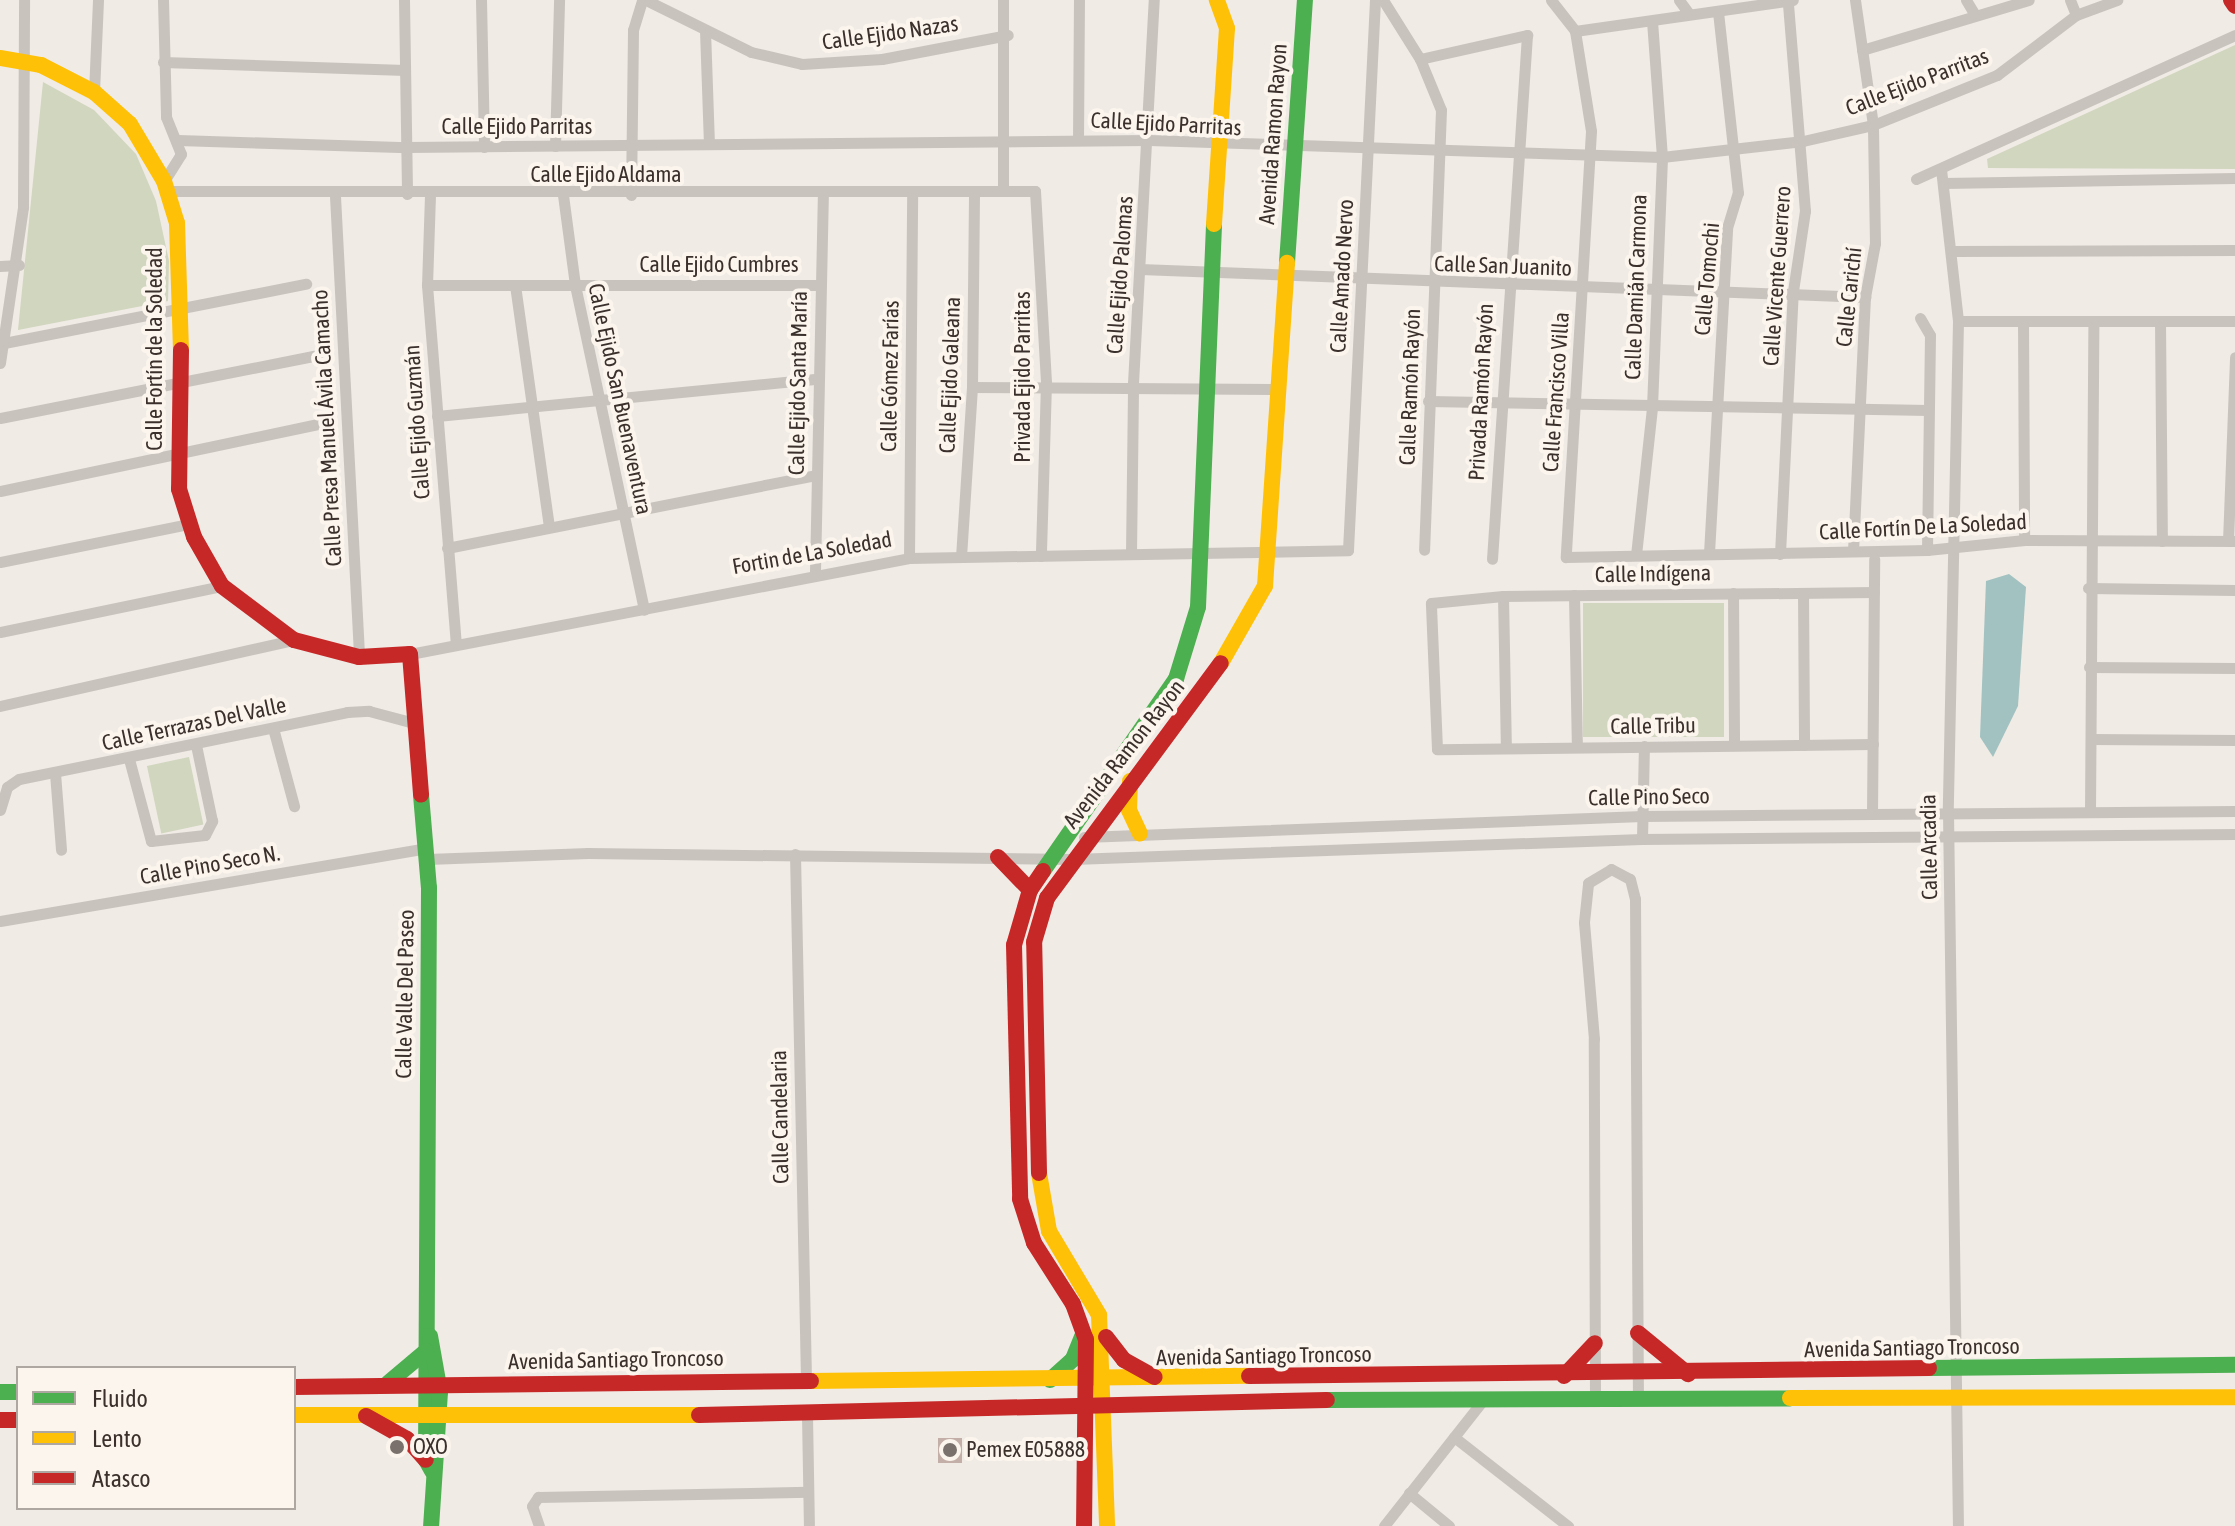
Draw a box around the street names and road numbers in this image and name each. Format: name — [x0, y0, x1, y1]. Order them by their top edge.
street label: Calle Ejido Nazas — [820, 10, 960, 56]
street label: Avenida Ramon Rayon — [1254, 43, 1292, 225]
street label: Calle Ejido Parritas — [1842, 43, 1992, 121]
street label: Calle Ejido Parritas — [1090, 107, 1242, 141]
street label: Calle Ejido Parritas — [442, 114, 592, 140]
street label: Calle Ejido Aldama — [531, 162, 681, 188]
street label: Calle Vicente Guerrero — [1758, 185, 1796, 367]
street label: Calle Damián Carmona — [1620, 194, 1652, 380]
street label: Calle Ejido Palomas — [1101, 195, 1139, 355]
street label: Calle Amado Nervo — [1325, 198, 1359, 354]
street label: Calle Tomochi — [1689, 221, 1725, 337]
street label: Calle Carichí — [1831, 246, 1867, 348]
street label: Calle Fortín de la Soledad — [142, 247, 168, 451]
street label: Calle San Juanito — [1434, 250, 1572, 282]
street label: Calle Ejido Cumbres — [640, 252, 798, 278]
street label: Calle Ejido San Buenaventura — [583, 281, 657, 517]
street label: Calle Presa Manuel Ávila Camacho — [307, 289, 347, 567]
street label: Calle Ejido Santa María — [783, 291, 813, 475]
street label: Privada Ejido Parritas — [1010, 291, 1036, 463]
street label: Calle Ejido Galeana — [934, 296, 966, 454]
street label: Calle Gómez Farías — [875, 300, 905, 452]
street label: Privada Ramón Rayón — [1463, 303, 1499, 481]
street label: Calle Ramón Rayón — [1394, 308, 1426, 466]
street label: Calle Francisco Villa — [1537, 311, 1575, 473]
street label: Calle Ejido Guzmán — [398, 344, 436, 500]
street label: Calle Fortín De La Soledad — [1818, 508, 2028, 546]
street label: Fortin de La Soledad — [730, 526, 894, 580]
street label: Calle Indígena — [1595, 560, 1711, 588]
street label: Avenida Ramon Rayon — [1058, 674, 1190, 834]
street label: Calle Terrazas Del Valle — [100, 692, 288, 756]
street label: Calle Tribu — [1610, 712, 1696, 740]
street label: Calle Pino Seco — [1588, 783, 1710, 811]
street label: Calle Arcadia — [1915, 794, 1943, 900]
street label: Calle Pino Seco N. — [138, 840, 282, 890]
street label: Calle Valle Del Paseo — [390, 909, 420, 1079]
street label: Calle Candelaria — [766, 1050, 794, 1184]
street label: Avenida Santiago Troncoso — [1804, 1333, 2020, 1363]
street label: Avenida Santiago Troncoso — [1156, 1341, 1372, 1371]
street label: Avenida Santiago Troncoso — [508, 1345, 724, 1375]

